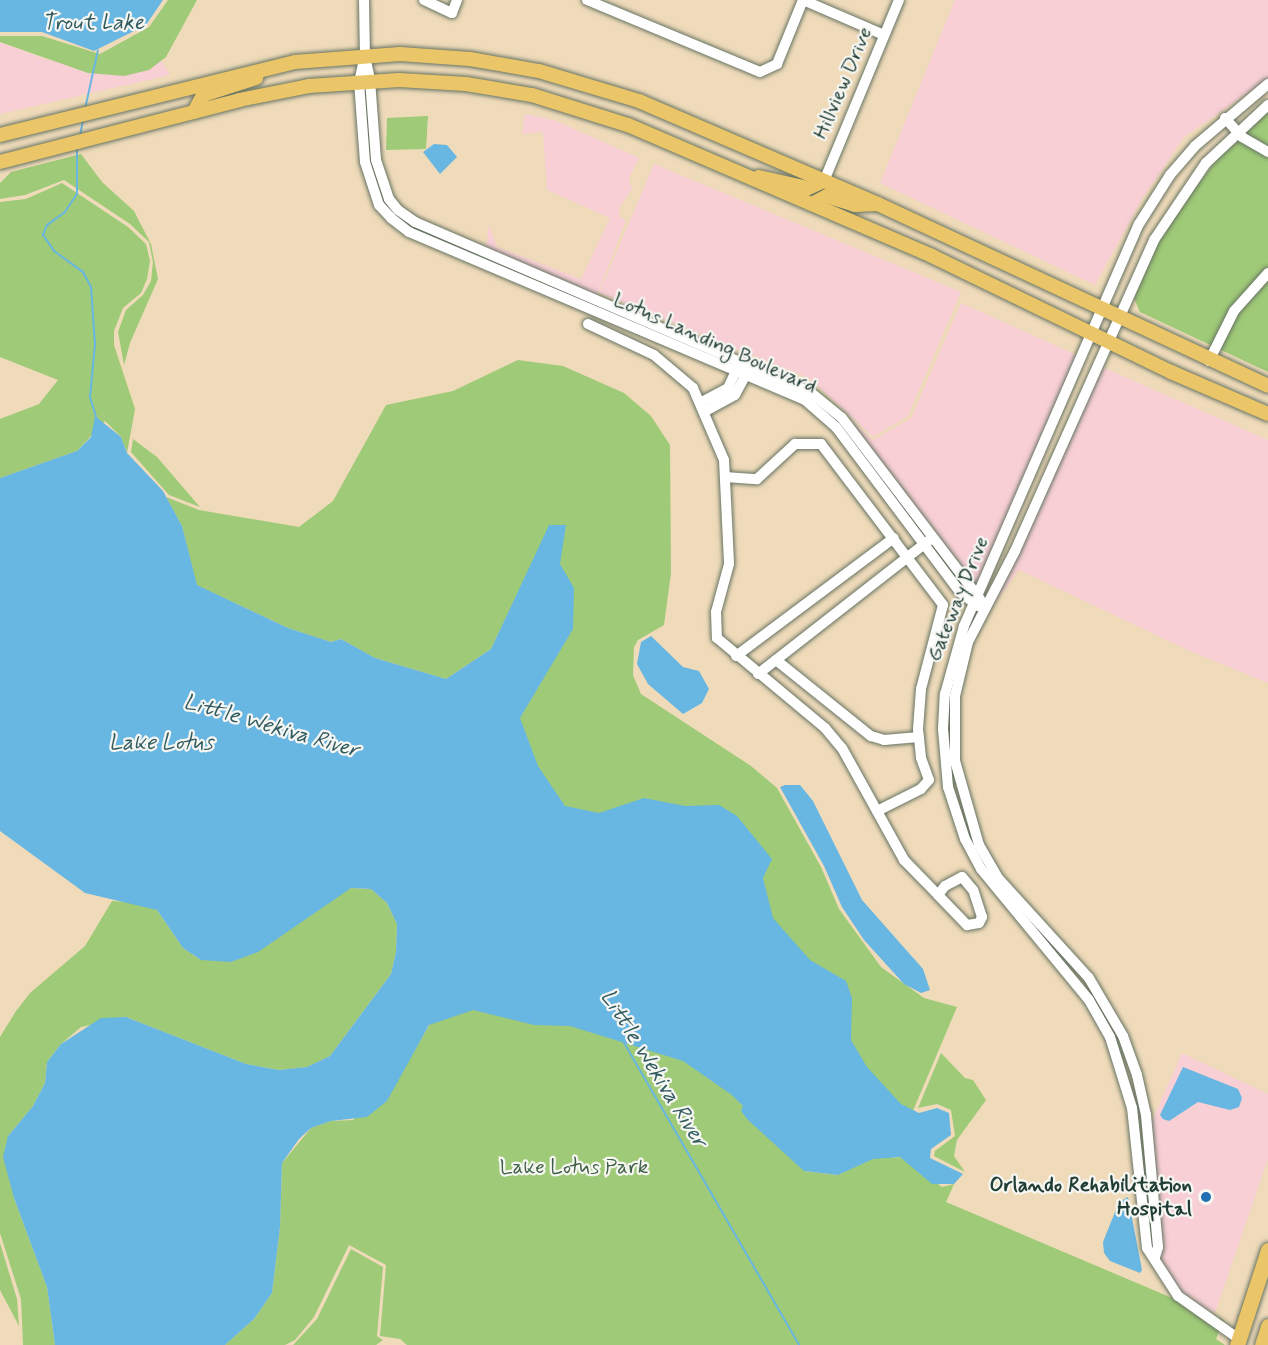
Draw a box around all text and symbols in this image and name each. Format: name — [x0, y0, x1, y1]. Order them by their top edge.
water label: Trout Lake — [40, 11, 146, 37]
street label: Hillview Drive — [808, 24, 878, 142]
street label: Lotus Landing Boulevard — [611, 287, 819, 399]
street label: Gateway Drive — [922, 533, 994, 665]
water label: Little Wekiva River — [177, 688, 365, 766]
water label: Lake Lotus — [108, 731, 214, 757]
water label: Little Wekiva River — [592, 982, 714, 1156]
park label: Lake Lotus Park — [500, 1154, 648, 1180]
place label: Orlando Rehabilitation Hospital — [987, 1172, 1192, 1222]
marker: Orlando Rehabilitation Hospital — [1197, 1188, 1215, 1206]

